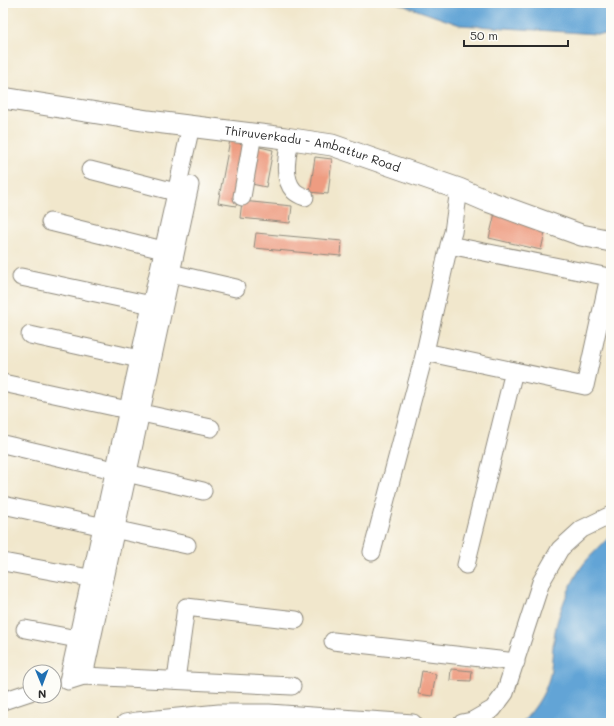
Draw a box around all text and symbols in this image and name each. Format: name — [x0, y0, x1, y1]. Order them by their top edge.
scale bar — [464, 22, 568, 48]
text: 50 m — [470, 27, 498, 43]
street label: Thiruverkadu - Ambattur Road — [224, 122, 403, 175]
north arrow — [22, 664, 62, 704]
text: N — [38, 687, 46, 702]

